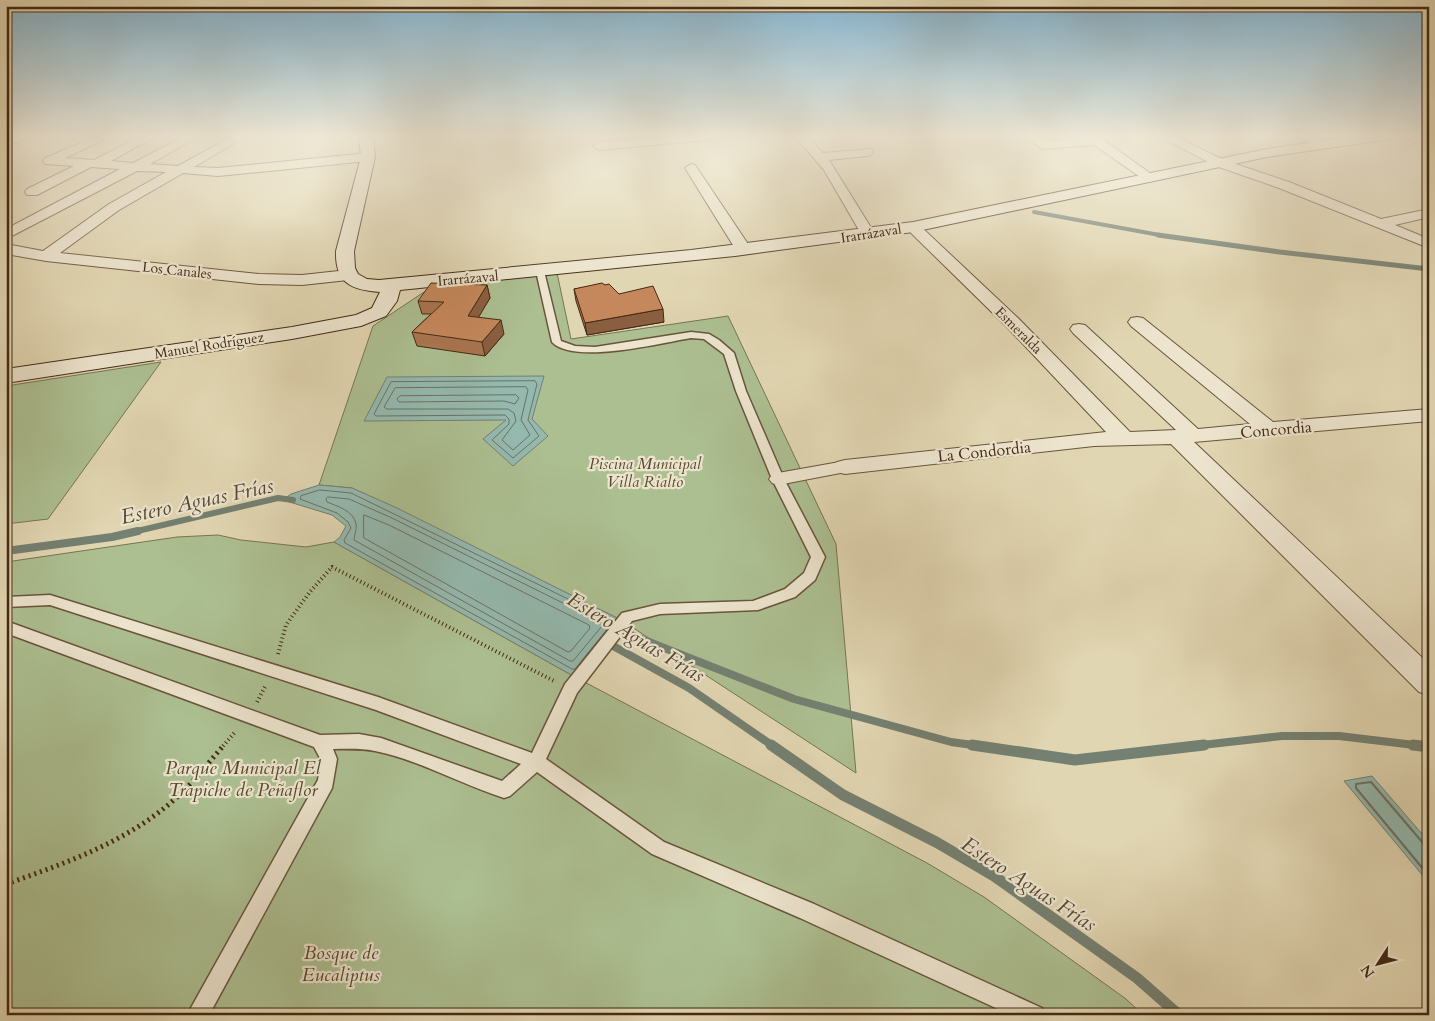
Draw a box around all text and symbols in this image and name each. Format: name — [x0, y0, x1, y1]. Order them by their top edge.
street label: Irarrázaval — [839, 219, 903, 248]
street label: Los Canales — [141, 257, 213, 284]
street label: Irarrázaval — [437, 266, 500, 291]
street label: Esmeralda — [991, 303, 1046, 358]
street label: Manuel Rodríguez — [153, 327, 266, 364]
street label: Concordia — [1239, 416, 1313, 444]
street label: La Condordia — [936, 436, 1032, 468]
park label: Piscina Municipal Villa Rialto — [589, 453, 702, 493]
water label: Estero Aguas Frías — [118, 471, 276, 532]
water label: Estero Aguas Frías — [562, 585, 710, 690]
park label: Parque Municipal El Trapiche de Peñaflor — [165, 755, 322, 803]
water label: Estero Aguas Frías — [956, 830, 1102, 939]
north arrow — [1352, 938, 1402, 988]
park label: Bosque de Eucaliptus — [302, 940, 381, 988]
text: N — [1357, 961, 1379, 982]

